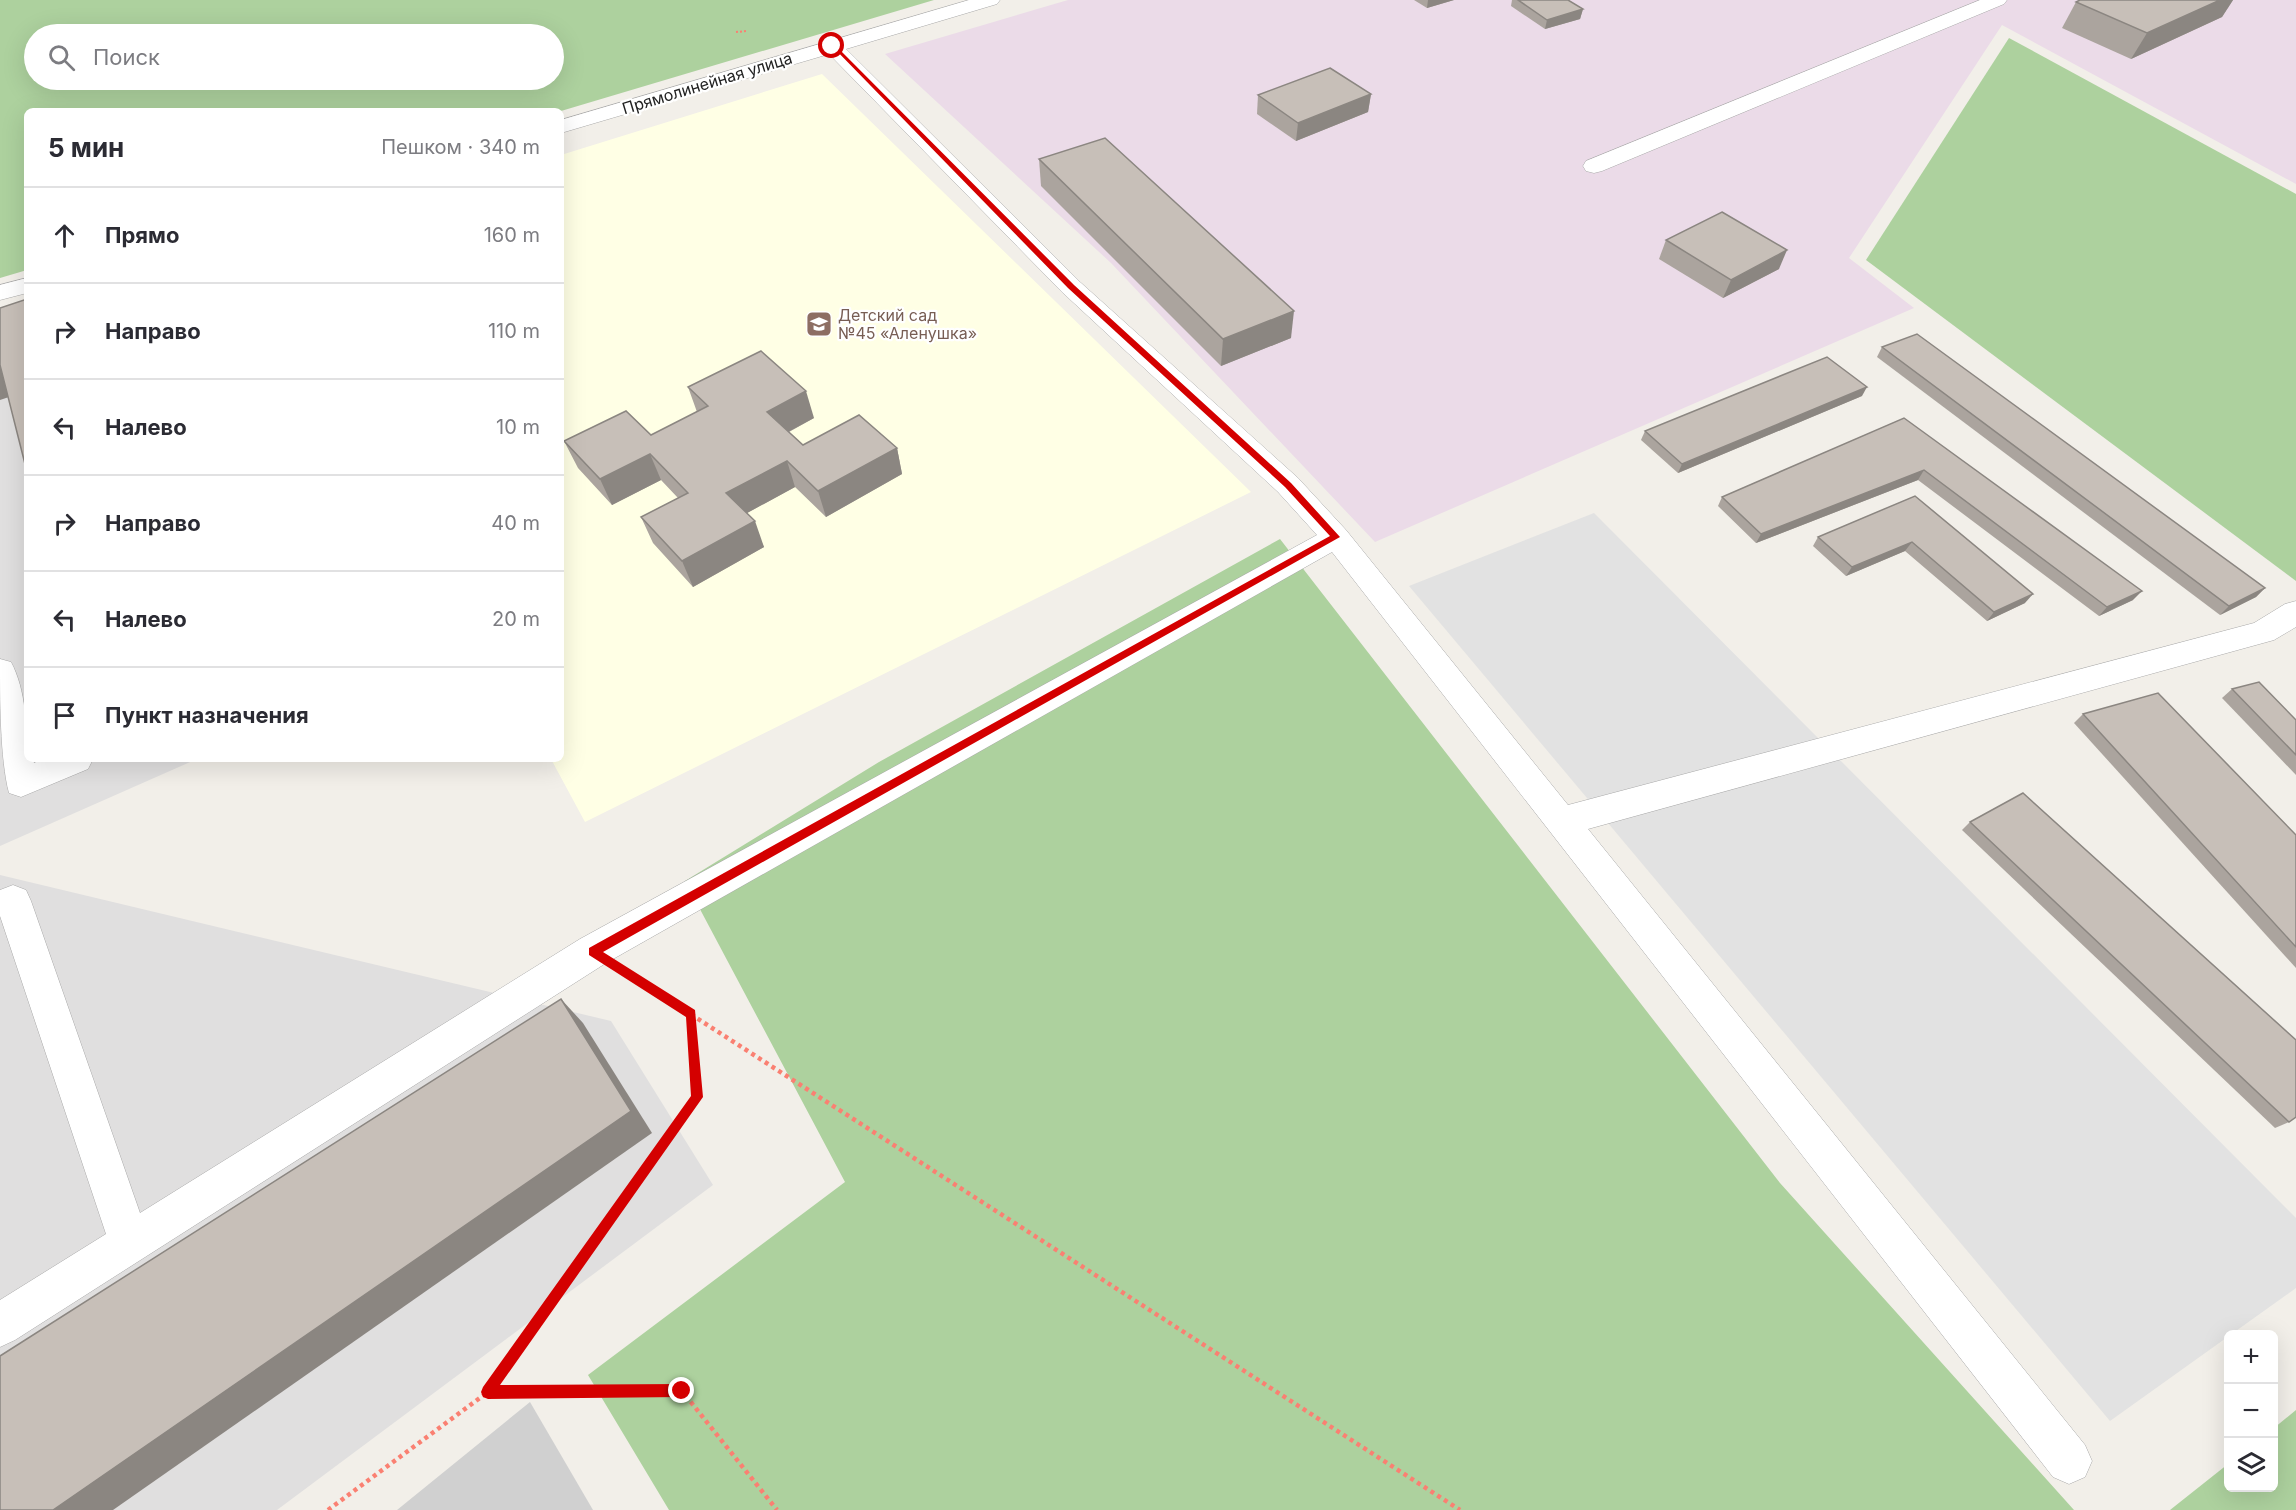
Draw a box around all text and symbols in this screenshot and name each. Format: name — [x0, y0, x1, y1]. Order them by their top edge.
search box — [24, 24, 564, 90]
route start — [818, 32, 844, 58]
icon: search — [45, 41, 78, 74]
text: Поиск — [93, 44, 160, 70]
street label: Прямолинейная улица — [620, 48, 794, 118]
text: 5 мин — [48, 132, 124, 163]
text: Пешком · 340 m — [381, 135, 540, 159]
icon: ahead — [48, 219, 81, 252]
text: Прямо — [105, 222, 179, 248]
text: 160 m — [484, 223, 540, 247]
place label: Детский сад №45 «Аленушка» — [838, 305, 977, 343]
school or university icon: Детский сад №45 «Аленушка» — [804, 309, 834, 339]
icon: right — [48, 315, 81, 348]
text: Направо — [105, 318, 201, 344]
text: 110 m — [488, 319, 540, 343]
icon: left — [48, 411, 81, 444]
text: Налево — [105, 414, 187, 440]
text: 10 m — [496, 415, 540, 439]
icon: right — [48, 507, 81, 540]
text: Направо — [105, 510, 201, 536]
text: 40 m — [491, 511, 540, 535]
icon: left — [48, 603, 81, 636]
text: Налево — [105, 606, 187, 632]
text: 20 m — [492, 607, 540, 631]
icon: arrive — [48, 699, 81, 732]
text: Пункт назначения — [105, 702, 309, 728]
map controls — [2224, 1330, 2278, 1492]
button: + — [2224, 1330, 2278, 1384]
route end — [668, 1377, 694, 1403]
button: − — [2224, 1384, 2278, 1438]
button: layers — [2224, 1438, 2278, 1492]

